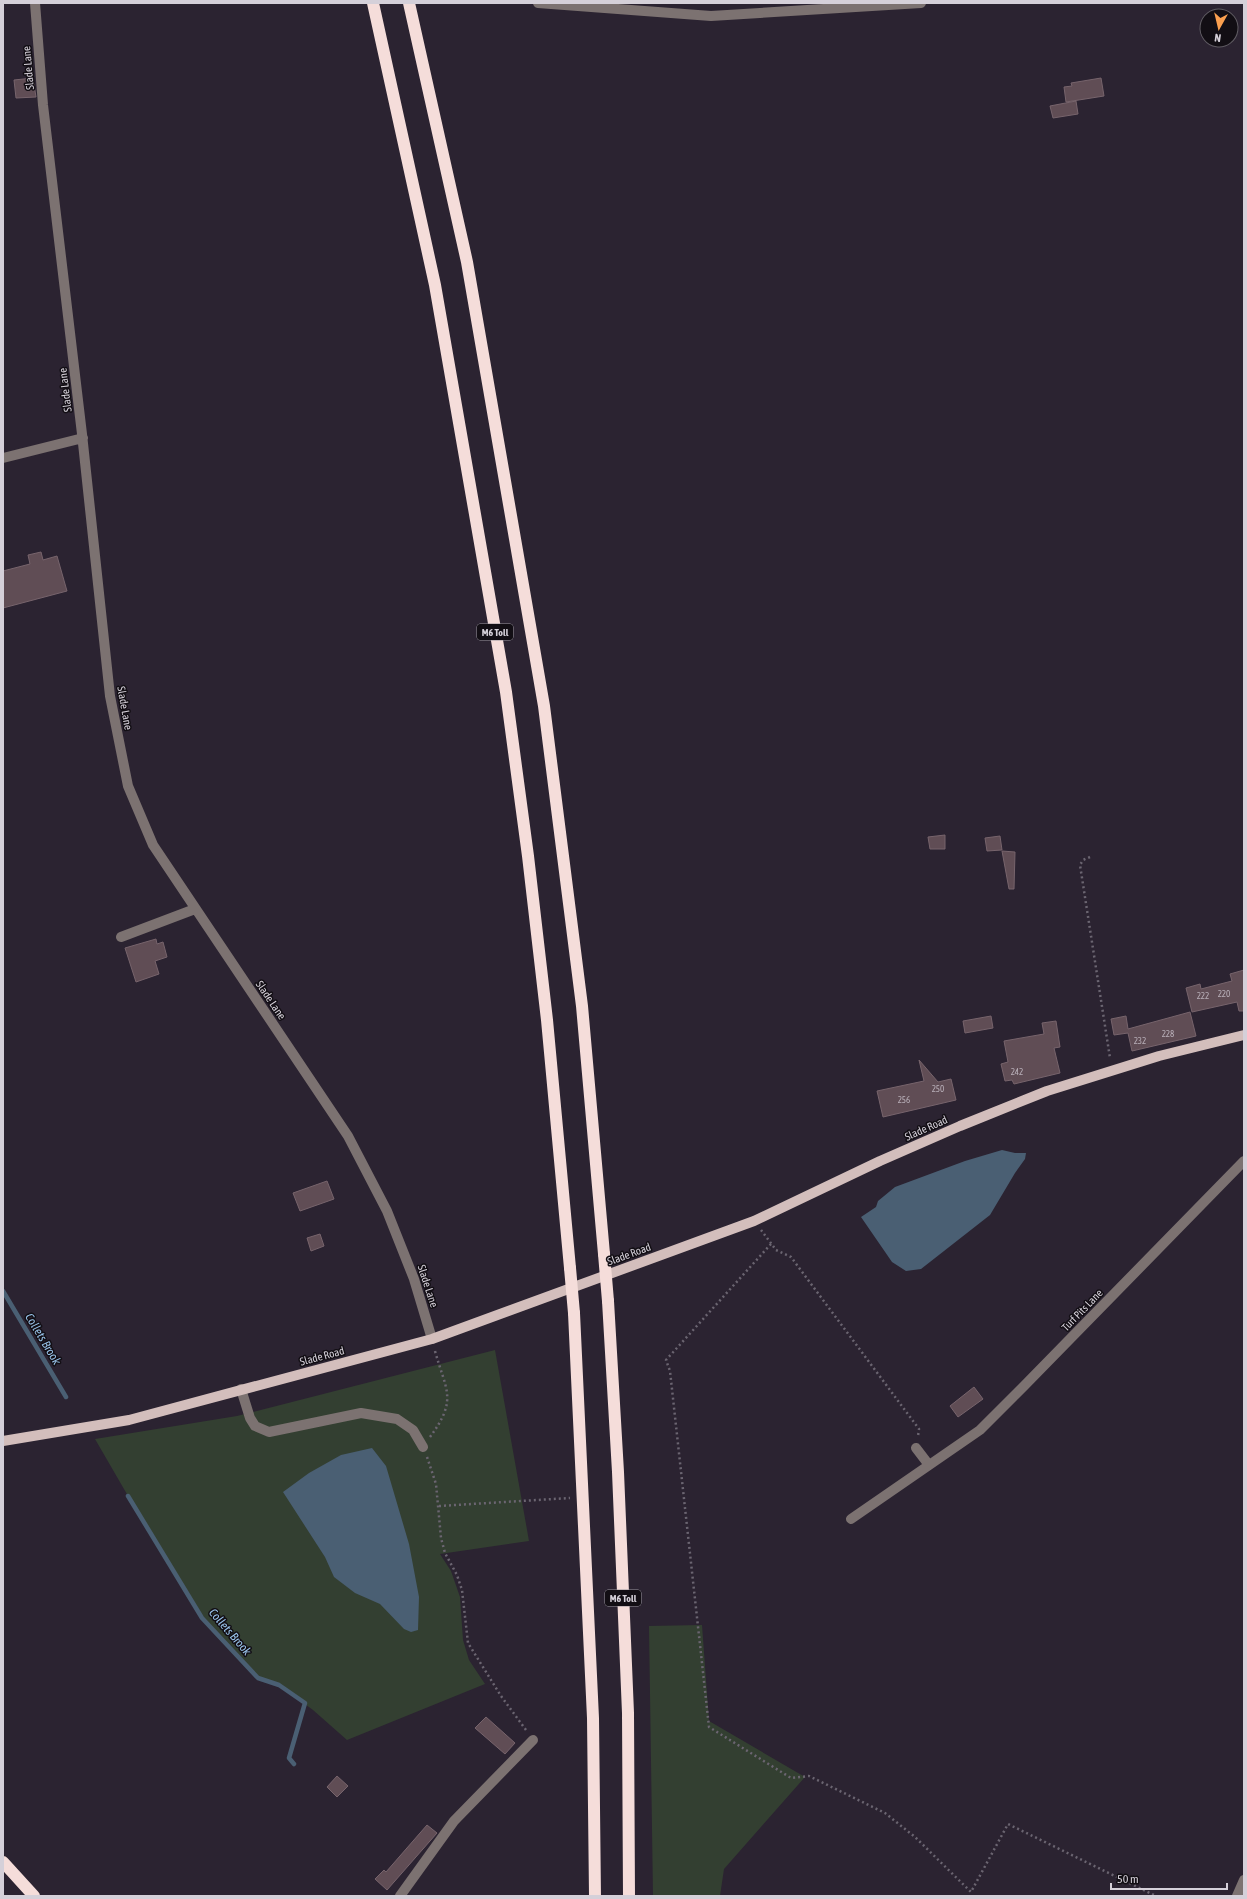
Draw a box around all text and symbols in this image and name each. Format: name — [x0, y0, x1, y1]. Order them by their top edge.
north arrow — [1199, 8, 1239, 48]
text: N — [1214, 32, 1222, 44]
street label: Slade Lane — [20, 46, 36, 90]
street label: Slade Lane — [56, 367, 74, 413]
road number: M6 Toll — [477, 624, 513, 640]
street label: Slade Lane — [115, 685, 135, 731]
street label: Slade Lane — [254, 978, 288, 1022]
house number: 220 — [1218, 989, 1230, 999]
house number: 222 — [1197, 991, 1209, 1001]
house number: 228 — [1162, 1029, 1174, 1039]
house number: 232 — [1134, 1036, 1146, 1046]
house number: 242 — [1011, 1067, 1023, 1077]
house number: 250 — [932, 1084, 944, 1094]
house number: 256 — [898, 1095, 910, 1105]
street label: Slade Road — [903, 1113, 949, 1143]
street label: Slade Road — [606, 1241, 652, 1267]
street label: Slade Lane — [415, 1263, 441, 1309]
street label: Turf Pits Lane — [1059, 1287, 1105, 1333]
water label: Collets Brook — [22, 1311, 64, 1368]
street label: Slade Road — [299, 1344, 345, 1368]
road number: M6 Toll — [605, 1590, 641, 1606]
water label: Collets Brook — [206, 1606, 255, 1659]
scale bar — [1111, 1865, 1227, 1891]
text: 50 m — [1117, 1872, 1139, 1886]

